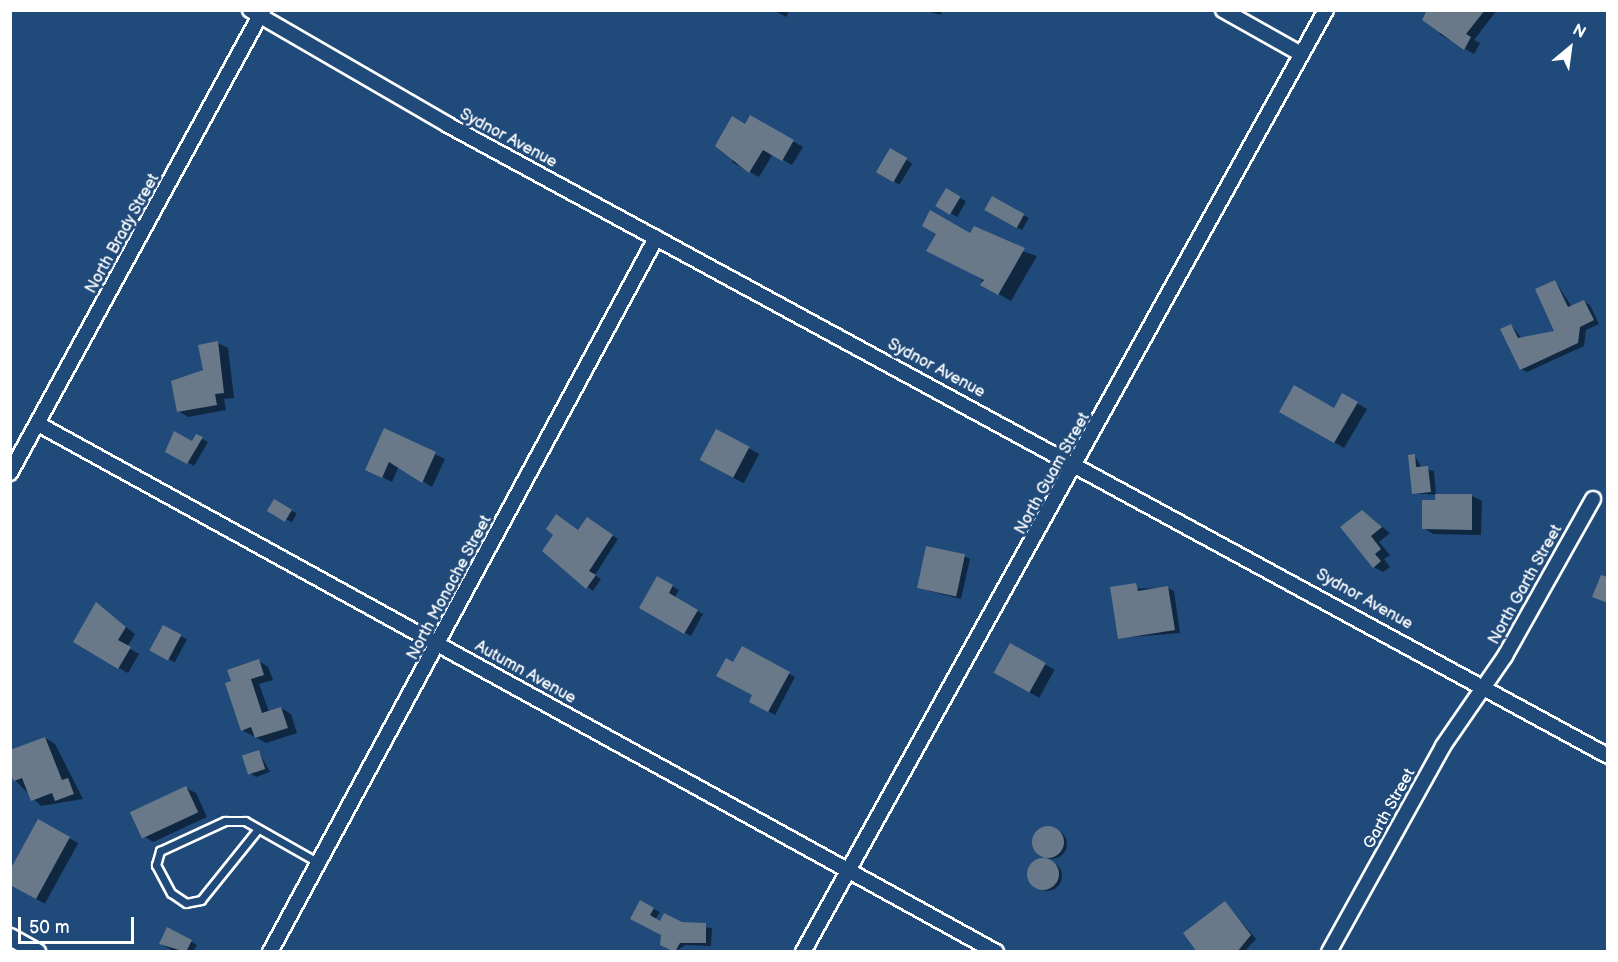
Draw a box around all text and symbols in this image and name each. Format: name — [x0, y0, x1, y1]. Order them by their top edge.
north arrow — [1540, 18, 1600, 78]
text: N — [1569, 21, 1589, 43]
street label: Sydnor Avenue — [456, 105, 560, 173]
street label: North Brady Street — [82, 170, 164, 298]
street label: Sydnor Avenue — [884, 335, 988, 403]
street label: North Guam Street — [1011, 410, 1095, 538]
street label: North Monache Street — [404, 512, 496, 664]
street label: North Garth Street — [1485, 522, 1567, 648]
street label: Sydnor Avenue — [1312, 566, 1416, 634]
street label: Autumn Avenue — [471, 637, 579, 709]
street label: Garth Street — [1360, 765, 1420, 853]
scale bar — [21, 905, 136, 943]
text: 50 m — [29, 917, 70, 938]

